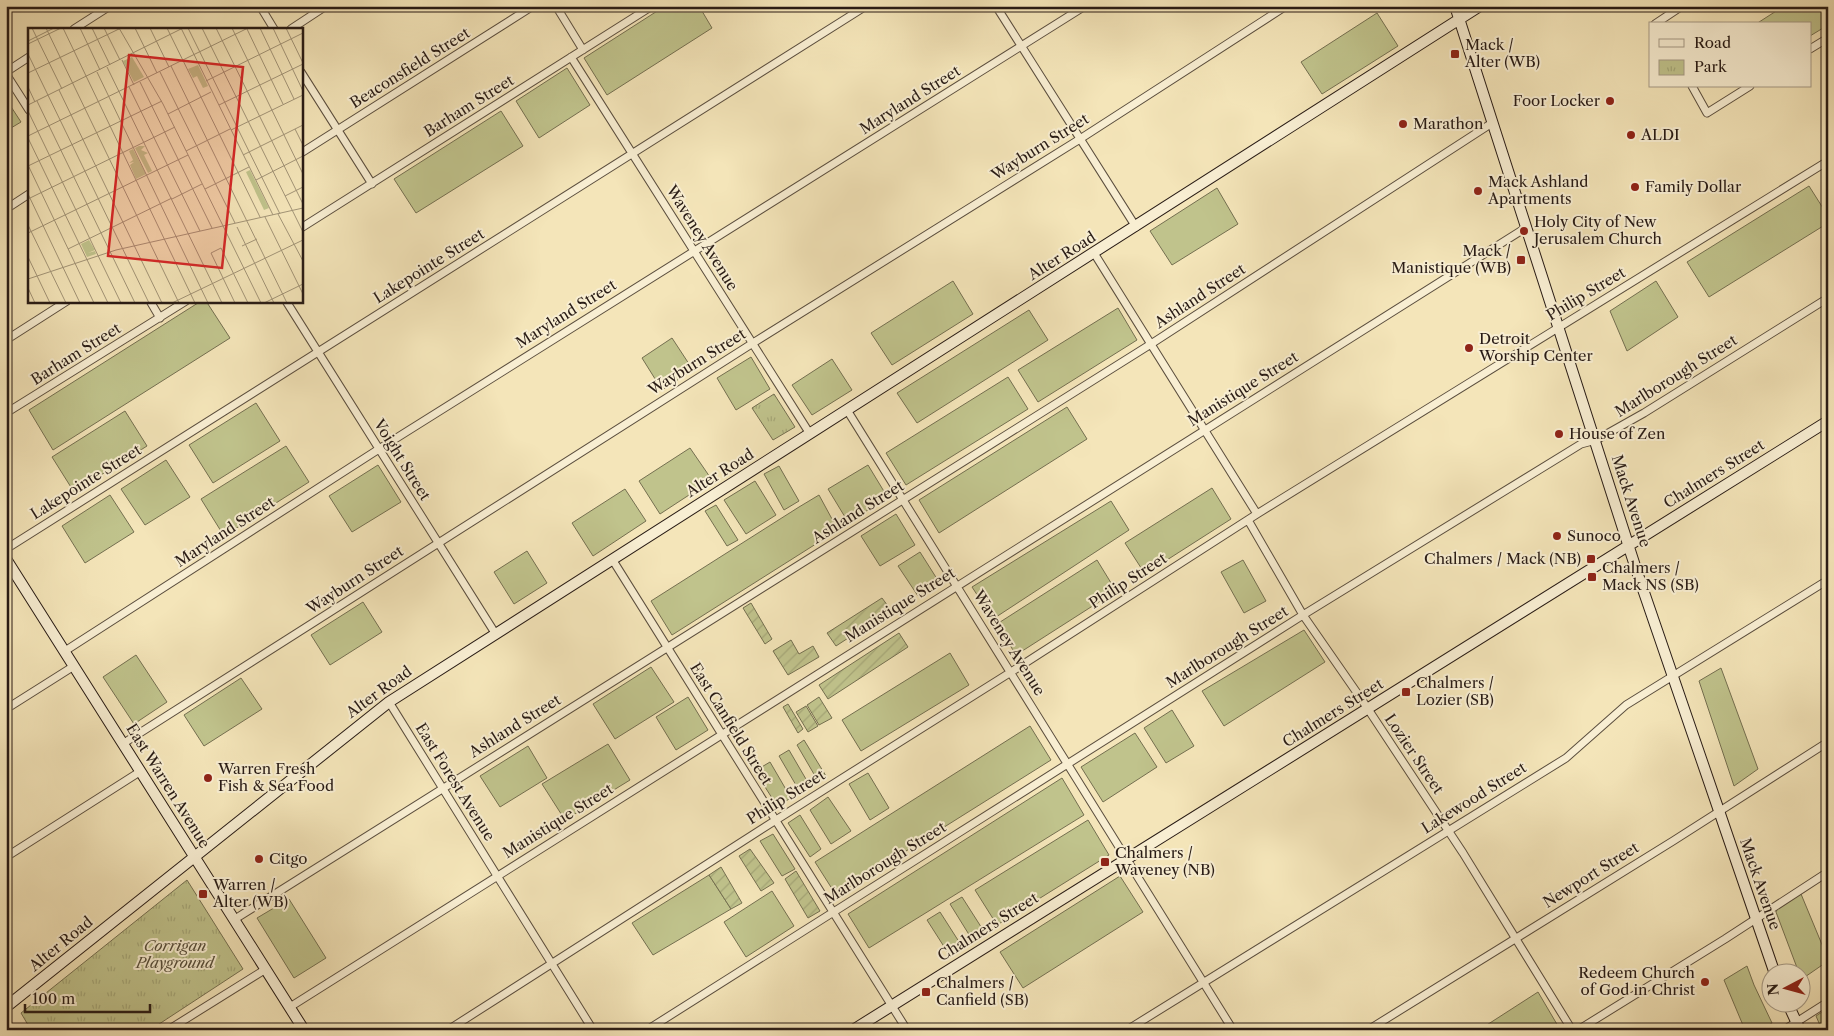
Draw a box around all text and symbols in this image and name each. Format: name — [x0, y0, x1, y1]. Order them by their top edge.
legend — [1649, 22, 1812, 88]
street label: Beaconsfield Street — [346, 23, 474, 112]
inset map — [28, 28, 302, 302]
text: Road — [1694, 33, 1731, 52]
place label: Mack / Alter (WB) — [1464, 35, 1540, 71]
marker: Mack / Alter (WB) — [1449, 48, 1461, 60]
text: Park — [1694, 57, 1728, 76]
street label: Maryland Street — [856, 61, 964, 138]
street label: Barham Street — [420, 70, 518, 141]
place label: Foor Locker — [1513, 91, 1601, 110]
marker: Foor Locker — [1604, 95, 1616, 107]
street label: Wayburn Street — [987, 109, 1093, 185]
place label: Marathon — [1413, 114, 1484, 133]
marker: Marathon — [1397, 118, 1409, 130]
place label: ALDI — [1640, 125, 1680, 144]
marker: ALDI — [1625, 129, 1637, 141]
place label: Mack Ashland Apartments — [1487, 172, 1589, 208]
place label: Family Dollar — [1645, 177, 1742, 196]
street label: Waveney Avenue — [662, 181, 742, 294]
marker: Family Dollar — [1629, 181, 1641, 193]
marker: Mack Ashland Apartments — [1472, 185, 1484, 197]
place label: Holy City of New Jerusalem Church — [1532, 212, 1663, 248]
street label: Lakepointe Street — [370, 224, 488, 307]
marker: Holy City of New Jerusalem Church — [1518, 225, 1530, 237]
street label: Alter Road — [1023, 227, 1099, 284]
place label: Mack / Manistique (WB) — [1391, 241, 1511, 277]
marker: Mack / Manistique (WB) — [1515, 254, 1527, 266]
street label: Ashland Street — [1150, 259, 1249, 333]
street label: Philip Street — [1543, 262, 1629, 325]
street label: Maryland Street — [512, 275, 620, 352]
street label: Barham Street — [27, 318, 125, 389]
street label: Wayburn Street — [644, 324, 750, 400]
place label: Detroit Worship Center — [1478, 329, 1593, 365]
street label: Marlborough Street — [1611, 330, 1741, 421]
marker: Detroit Worship Center — [1463, 342, 1475, 354]
street label: Manistique Street — [1184, 347, 1302, 430]
street label: Voight Street — [369, 415, 435, 505]
place label: House of Zen — [1569, 424, 1666, 443]
marker: House of Zen — [1553, 428, 1565, 440]
street label: Chalmers Street — [1660, 435, 1768, 512]
street label: Lakepointe Street — [27, 440, 145, 523]
street label: Alter Road — [681, 444, 757, 501]
street label: Mack Avenue — [1608, 452, 1655, 549]
street label: Ashland Street — [808, 475, 908, 548]
street label: Maryland Street — [171, 492, 279, 571]
place label: Sunoco — [1567, 526, 1621, 545]
marker: Sunoco — [1551, 530, 1563, 542]
street label: Wayburn Street — [302, 541, 407, 618]
street label: Philip Street — [1085, 548, 1171, 613]
place label: Chalmers / Mack (NB) — [1424, 549, 1581, 568]
marker: Chalmers / Mack (NB) — [1585, 553, 1597, 565]
place label: Chalmers / Mack NS (SB) — [1602, 558, 1699, 594]
street label: Manistique Street — [841, 563, 959, 646]
marker: Chalmers / Mack NS (SB) — [1586, 571, 1598, 583]
street label: Waveney Avenue — [969, 586, 1049, 699]
street label: Marlborough Street — [1162, 601, 1292, 692]
street label: East Canfield Street — [686, 659, 777, 789]
street label: Alter Road — [341, 661, 415, 722]
place label: Chalmers / Lozier (SB) — [1416, 673, 1494, 709]
street label: Chalmers Street — [1279, 674, 1387, 751]
marker: Chalmers / Lozier (SB) — [1400, 686, 1412, 698]
street label: Ashland Street — [465, 689, 565, 762]
street label: Lozier Street — [1381, 710, 1448, 798]
street label: East Forest Avenue — [412, 719, 499, 844]
street label: East Warren Avenue — [122, 720, 214, 852]
street label: Lakewood Street — [1418, 757, 1530, 837]
place label: Warren Fresh Fish & Sea Food — [217, 759, 334, 795]
street label: Philip Street — [743, 765, 829, 828]
marker: Warren Fresh Fish & Sea Food — [202, 772, 214, 784]
street label: Manistique Street — [499, 779, 617, 862]
street label: Marlborough Street — [820, 817, 950, 908]
street label: Mack Avenue — [1736, 835, 1785, 932]
street label: Newport Street — [1539, 837, 1643, 912]
place label: Chalmers / Waveney (NB) — [1114, 843, 1215, 879]
place label: Citgo — [269, 849, 307, 868]
marker: Citgo — [253, 853, 265, 865]
marker: Chalmers / Waveney (NB) — [1099, 856, 1111, 868]
place label: Warren / Alter (WB) — [212, 875, 288, 911]
marker: Warren / Alter (WB) — [197, 888, 209, 900]
street label: Chalmers Street — [934, 888, 1042, 965]
street label: Alter Road — [24, 912, 96, 976]
park label: Corrigan Playground — [135, 936, 216, 972]
place label: Redeem Church of God in Christ — [1578, 963, 1696, 999]
north arrow — [1762, 964, 1812, 1014]
place label: Chalmers / Canfield (SB) — [936, 973, 1029, 1009]
marker: Redeem Church of God in Christ — [1699, 976, 1711, 988]
scale bar — [25, 981, 150, 1013]
text: N — [1763, 982, 1783, 996]
marker: Chalmers / Canfield (SB) — [920, 986, 932, 998]
text: 100 m — [32, 989, 75, 1008]

